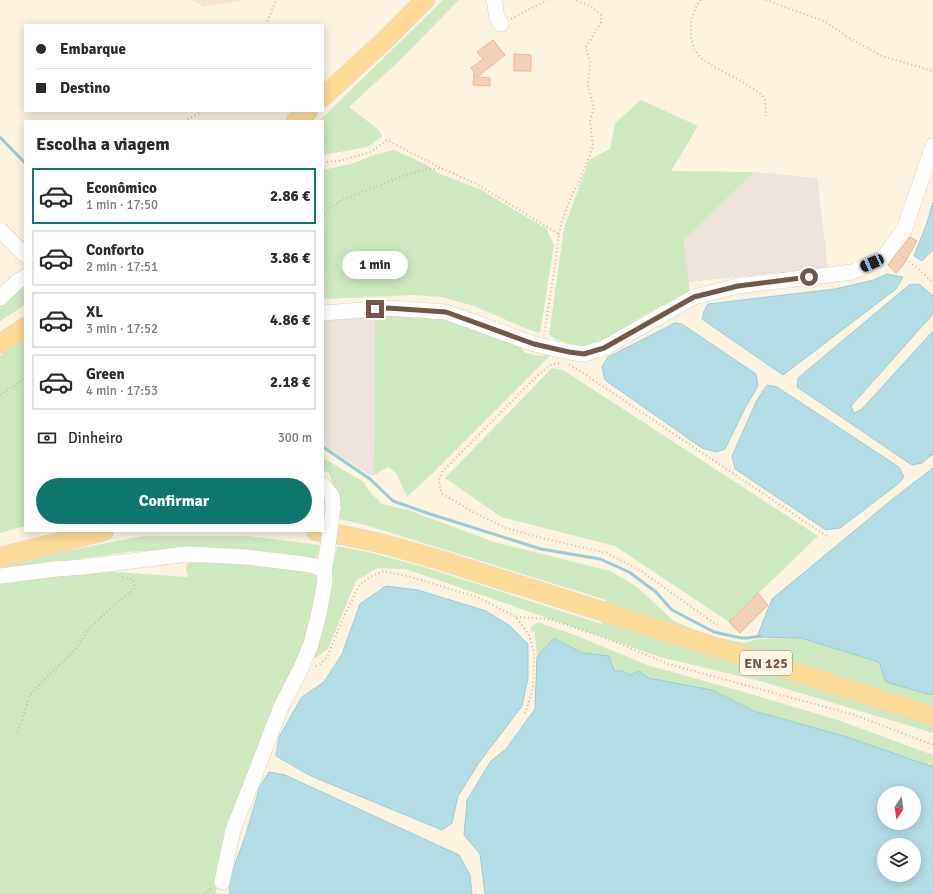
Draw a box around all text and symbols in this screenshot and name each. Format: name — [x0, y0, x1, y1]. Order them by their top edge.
text: Embarque — [60, 40, 126, 58]
text: Destino — [60, 79, 110, 97]
text: Escolha a viagem — [36, 133, 170, 155]
icon: car — [38, 178, 74, 214]
text: Econômico — [86, 179, 157, 197]
text: 2.86 € — [270, 187, 310, 205]
text: 1 min · 17:50 — [86, 197, 158, 213]
icon: car — [38, 240, 74, 276]
text: Conforto — [86, 241, 144, 259]
text: 3.86 € — [270, 249, 310, 267]
callout: 1 min — [342, 251, 408, 279]
car — [859, 253, 885, 273]
text: 1 min — [359, 257, 391, 273]
text: 2 min · 17:51 — [86, 259, 158, 275]
route start — [800, 268, 818, 286]
route end — [366, 300, 384, 318]
icon: car — [38, 302, 74, 338]
text: XL — [86, 303, 103, 321]
text: 4.86 € — [270, 311, 310, 329]
text: 3 min · 17:52 — [86, 321, 158, 337]
icon: car — [38, 364, 74, 400]
text: Green — [86, 365, 125, 383]
text: 2.18 € — [270, 373, 310, 391]
text: 4 min · 17:53 — [86, 383, 158, 399]
icon: cash — [36, 427, 58, 449]
text: Dinheiro — [68, 429, 123, 447]
text: 300 m — [278, 430, 312, 446]
button: Confirmar — [36, 478, 312, 524]
road number: EN 125 — [740, 651, 792, 675]
north arrow — [877, 786, 921, 830]
map controls — [877, 786, 921, 882]
button: layers — [877, 838, 921, 882]

